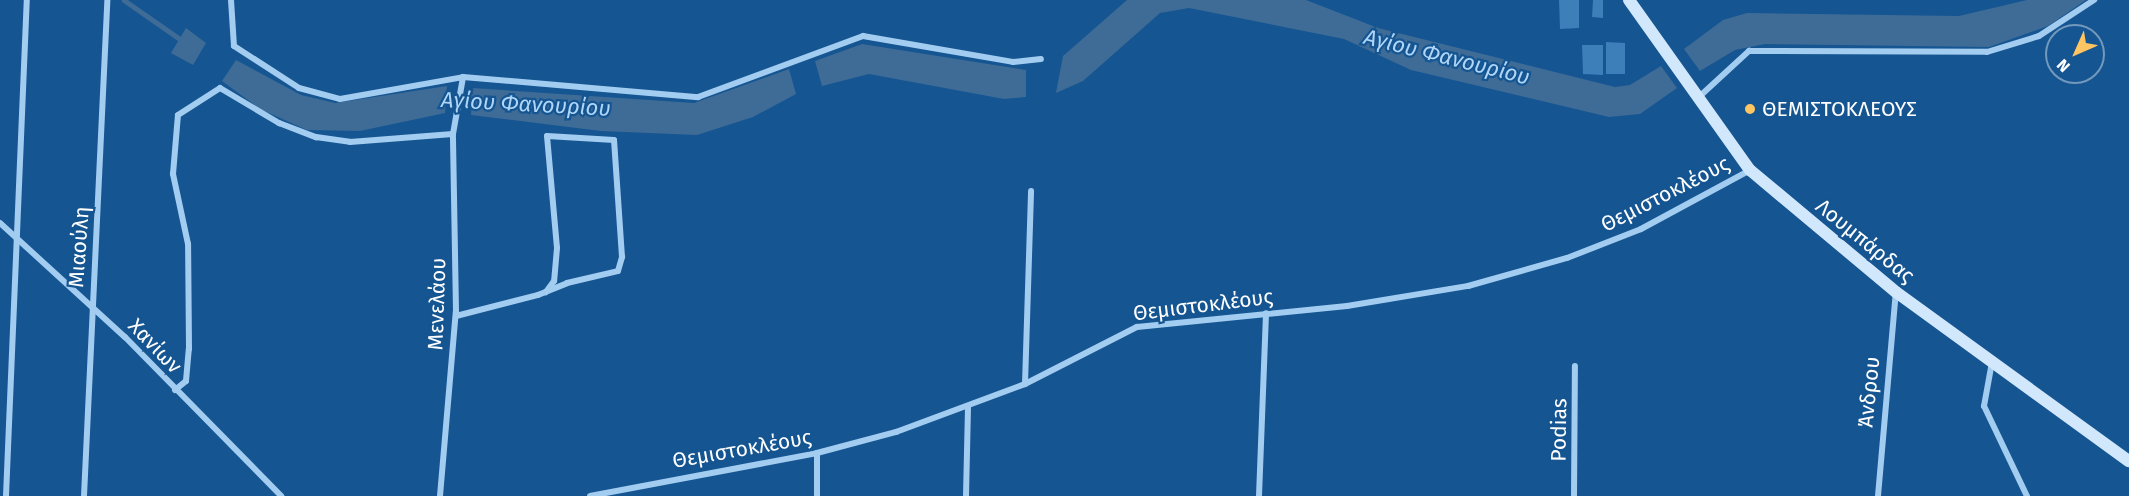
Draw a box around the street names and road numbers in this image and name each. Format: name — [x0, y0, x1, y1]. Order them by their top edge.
street label: Θεμιστοκλέους — [1597, 151, 1733, 237]
street label: Λουμπάρδας — [1811, 194, 1919, 288]
street label: Μιαούλη — [64, 206, 94, 288]
street label: Μενελάου — [423, 257, 451, 351]
street label: Θεμιστοκλέους — [1132, 284, 1274, 326]
street label: Χανίων — [123, 314, 187, 378]
street label: Άνδρου — [1853, 355, 1885, 429]
street label: Podias — [1546, 398, 1572, 462]
street label: Θεμιστοκλέους — [670, 424, 814, 474]

